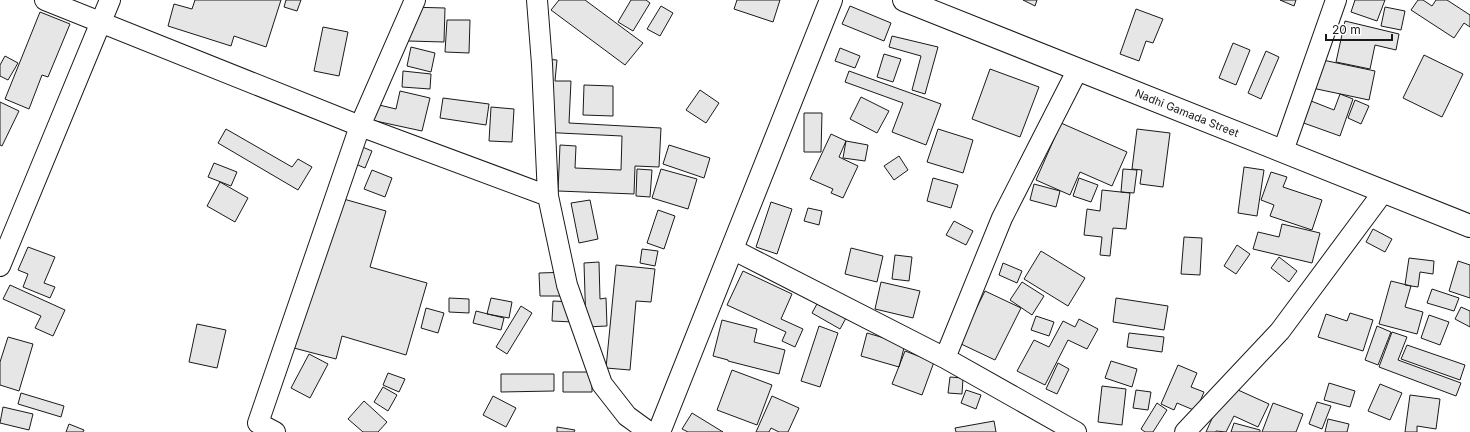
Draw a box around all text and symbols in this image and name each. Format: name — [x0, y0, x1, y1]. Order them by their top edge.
scale bar — [1326, 16, 1392, 42]
text: 20 m — [1332, 22, 1361, 37]
street label: Nadhi Gamada Street — [1133, 86, 1241, 140]

